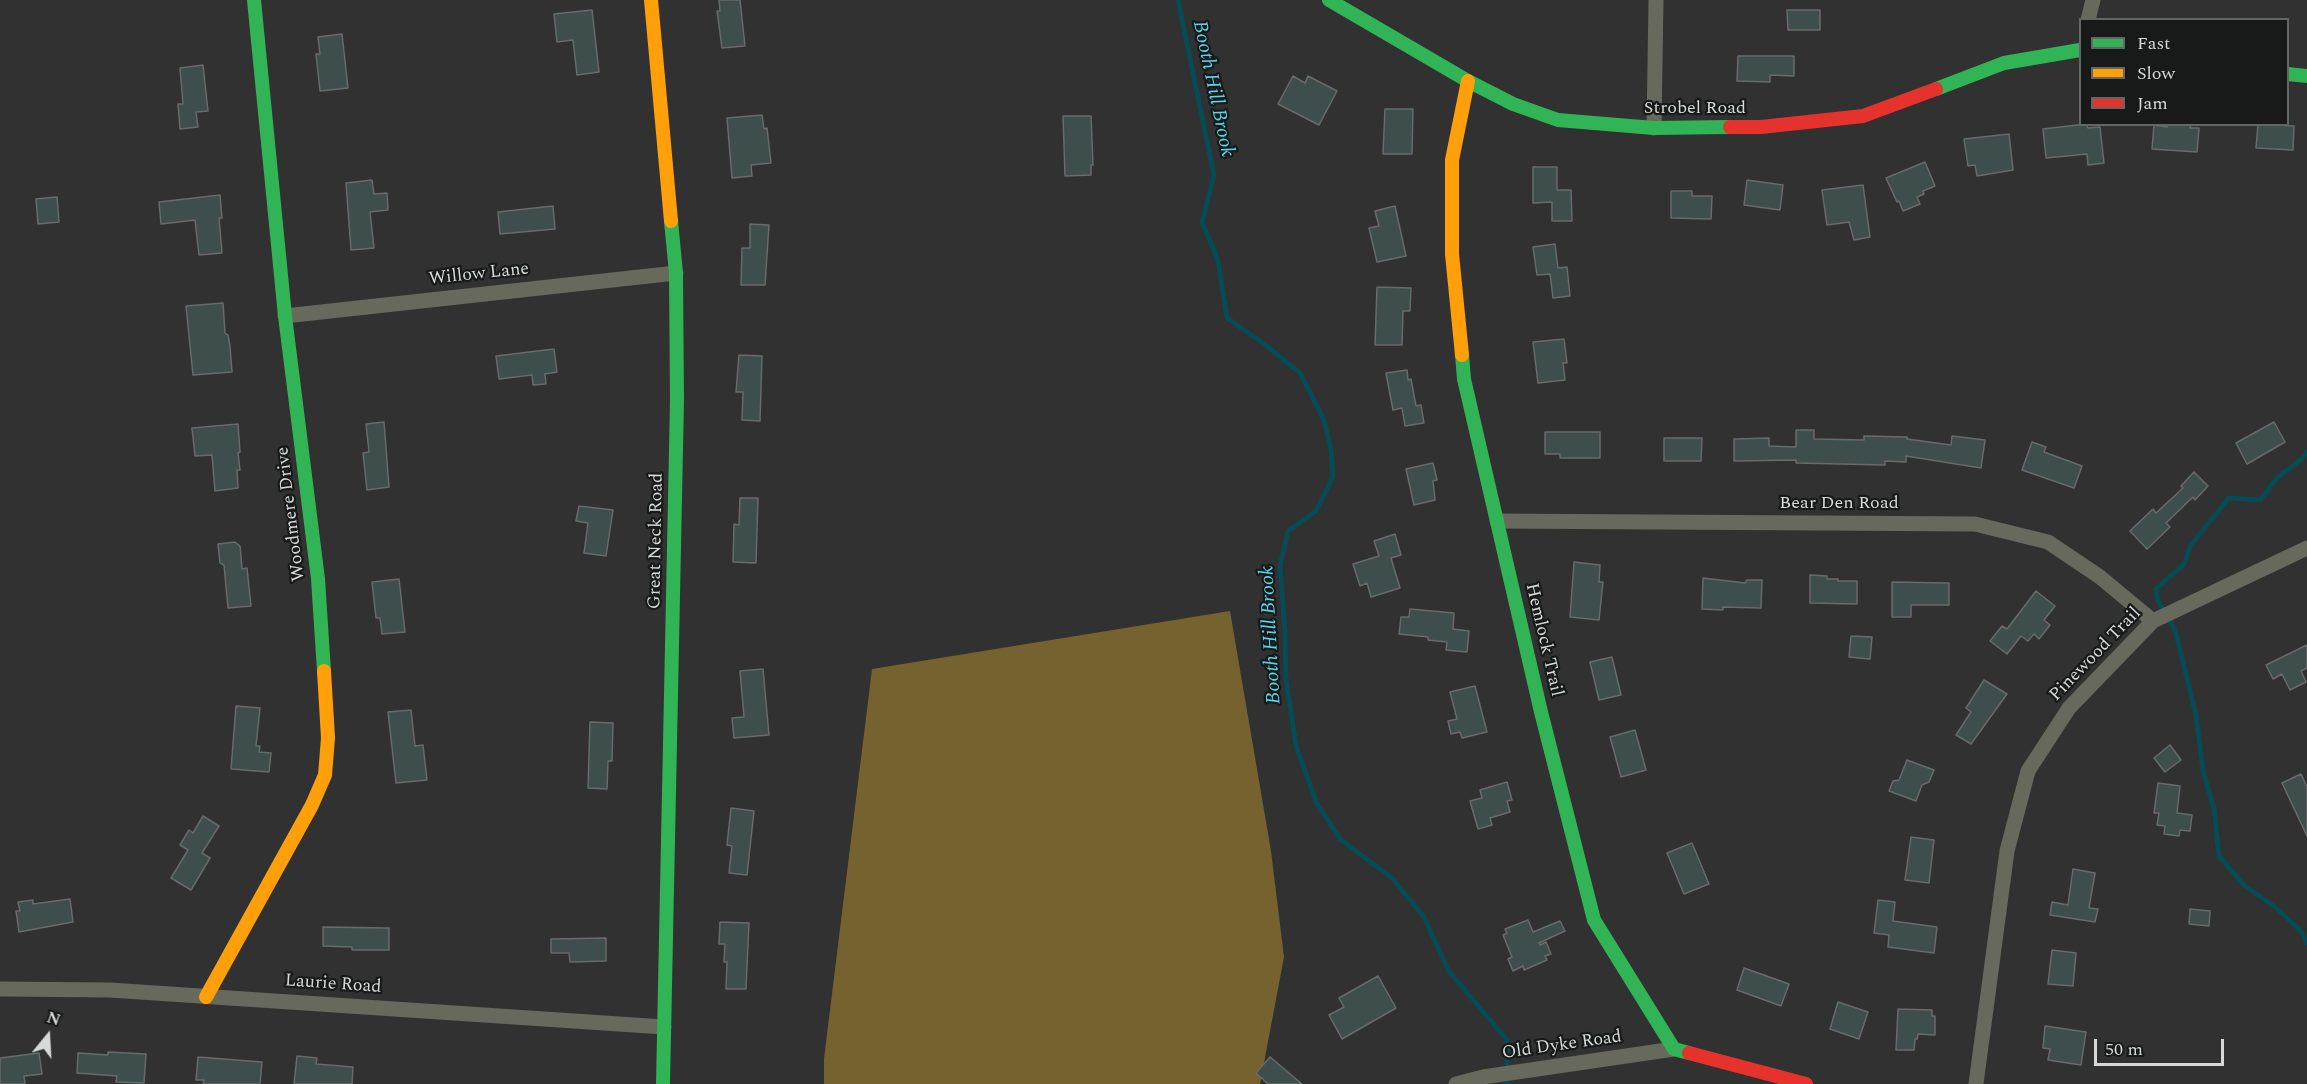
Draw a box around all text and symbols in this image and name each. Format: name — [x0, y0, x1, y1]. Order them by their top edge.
legend — [2079, 18, 2289, 126]
water label: Booth Hill Brook — [1186, 19, 1238, 159]
text: Fast — [2137, 30, 2170, 57]
text: Slow — [2137, 60, 2175, 87]
text: Jam — [2137, 90, 2168, 117]
street label: Strobel Road — [1644, 98, 1746, 120]
street label: Willow Lane — [428, 259, 530, 291]
street label: Woodmere Drive — [273, 445, 311, 583]
street label: Great Neck Road — [645, 473, 669, 609]
street label: Bear Den Road — [1779, 493, 1899, 515]
water label: Booth Hill Brook — [1256, 565, 1288, 705]
street label: Hemlock Trail — [1519, 581, 1567, 699]
street label: Pinewood Trail — [2046, 603, 2146, 707]
street label: Laurie Road — [284, 971, 382, 999]
text: N — [44, 1005, 63, 1032]
north arrow — [18, 1006, 78, 1066]
street label: Old Dyke Road — [1501, 1027, 1623, 1065]
scale bar — [2097, 1027, 2228, 1065]
text: 50 m — [2105, 1036, 2143, 1063]

